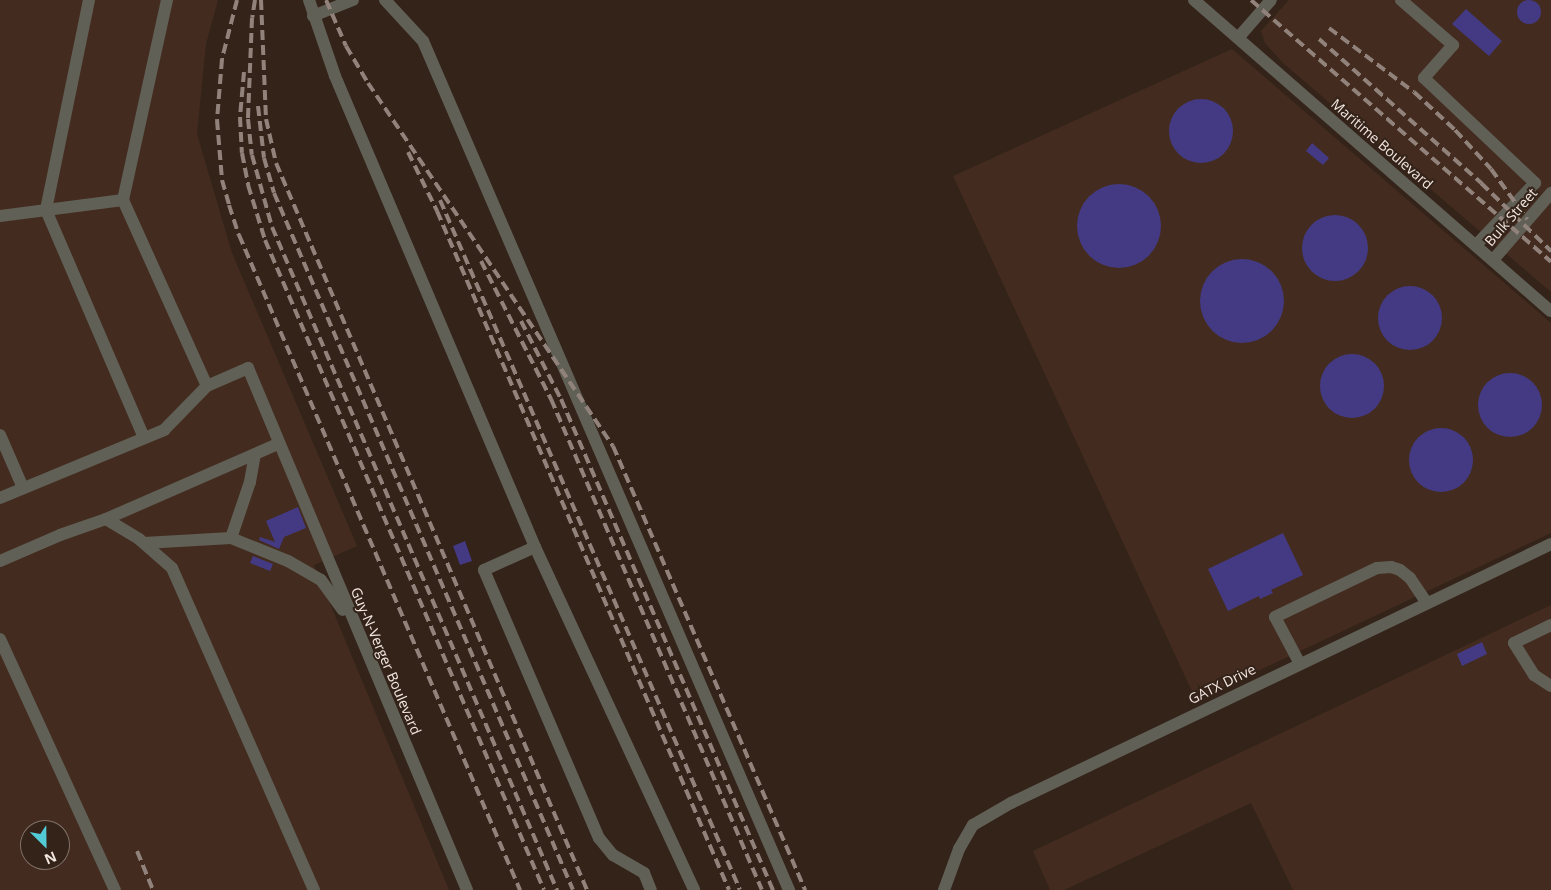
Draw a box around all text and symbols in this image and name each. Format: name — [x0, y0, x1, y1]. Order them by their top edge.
street label: Maritime Boulevard — [1328, 95, 1436, 193]
street label: Bulk Street — [1481, 185, 1541, 249]
street label: Guy-N-Verger Boulevard — [347, 585, 425, 737]
street label: GATX Drive — [1186, 661, 1258, 707]
north arrow — [20, 820, 70, 870]
text: N — [42, 847, 60, 869]

